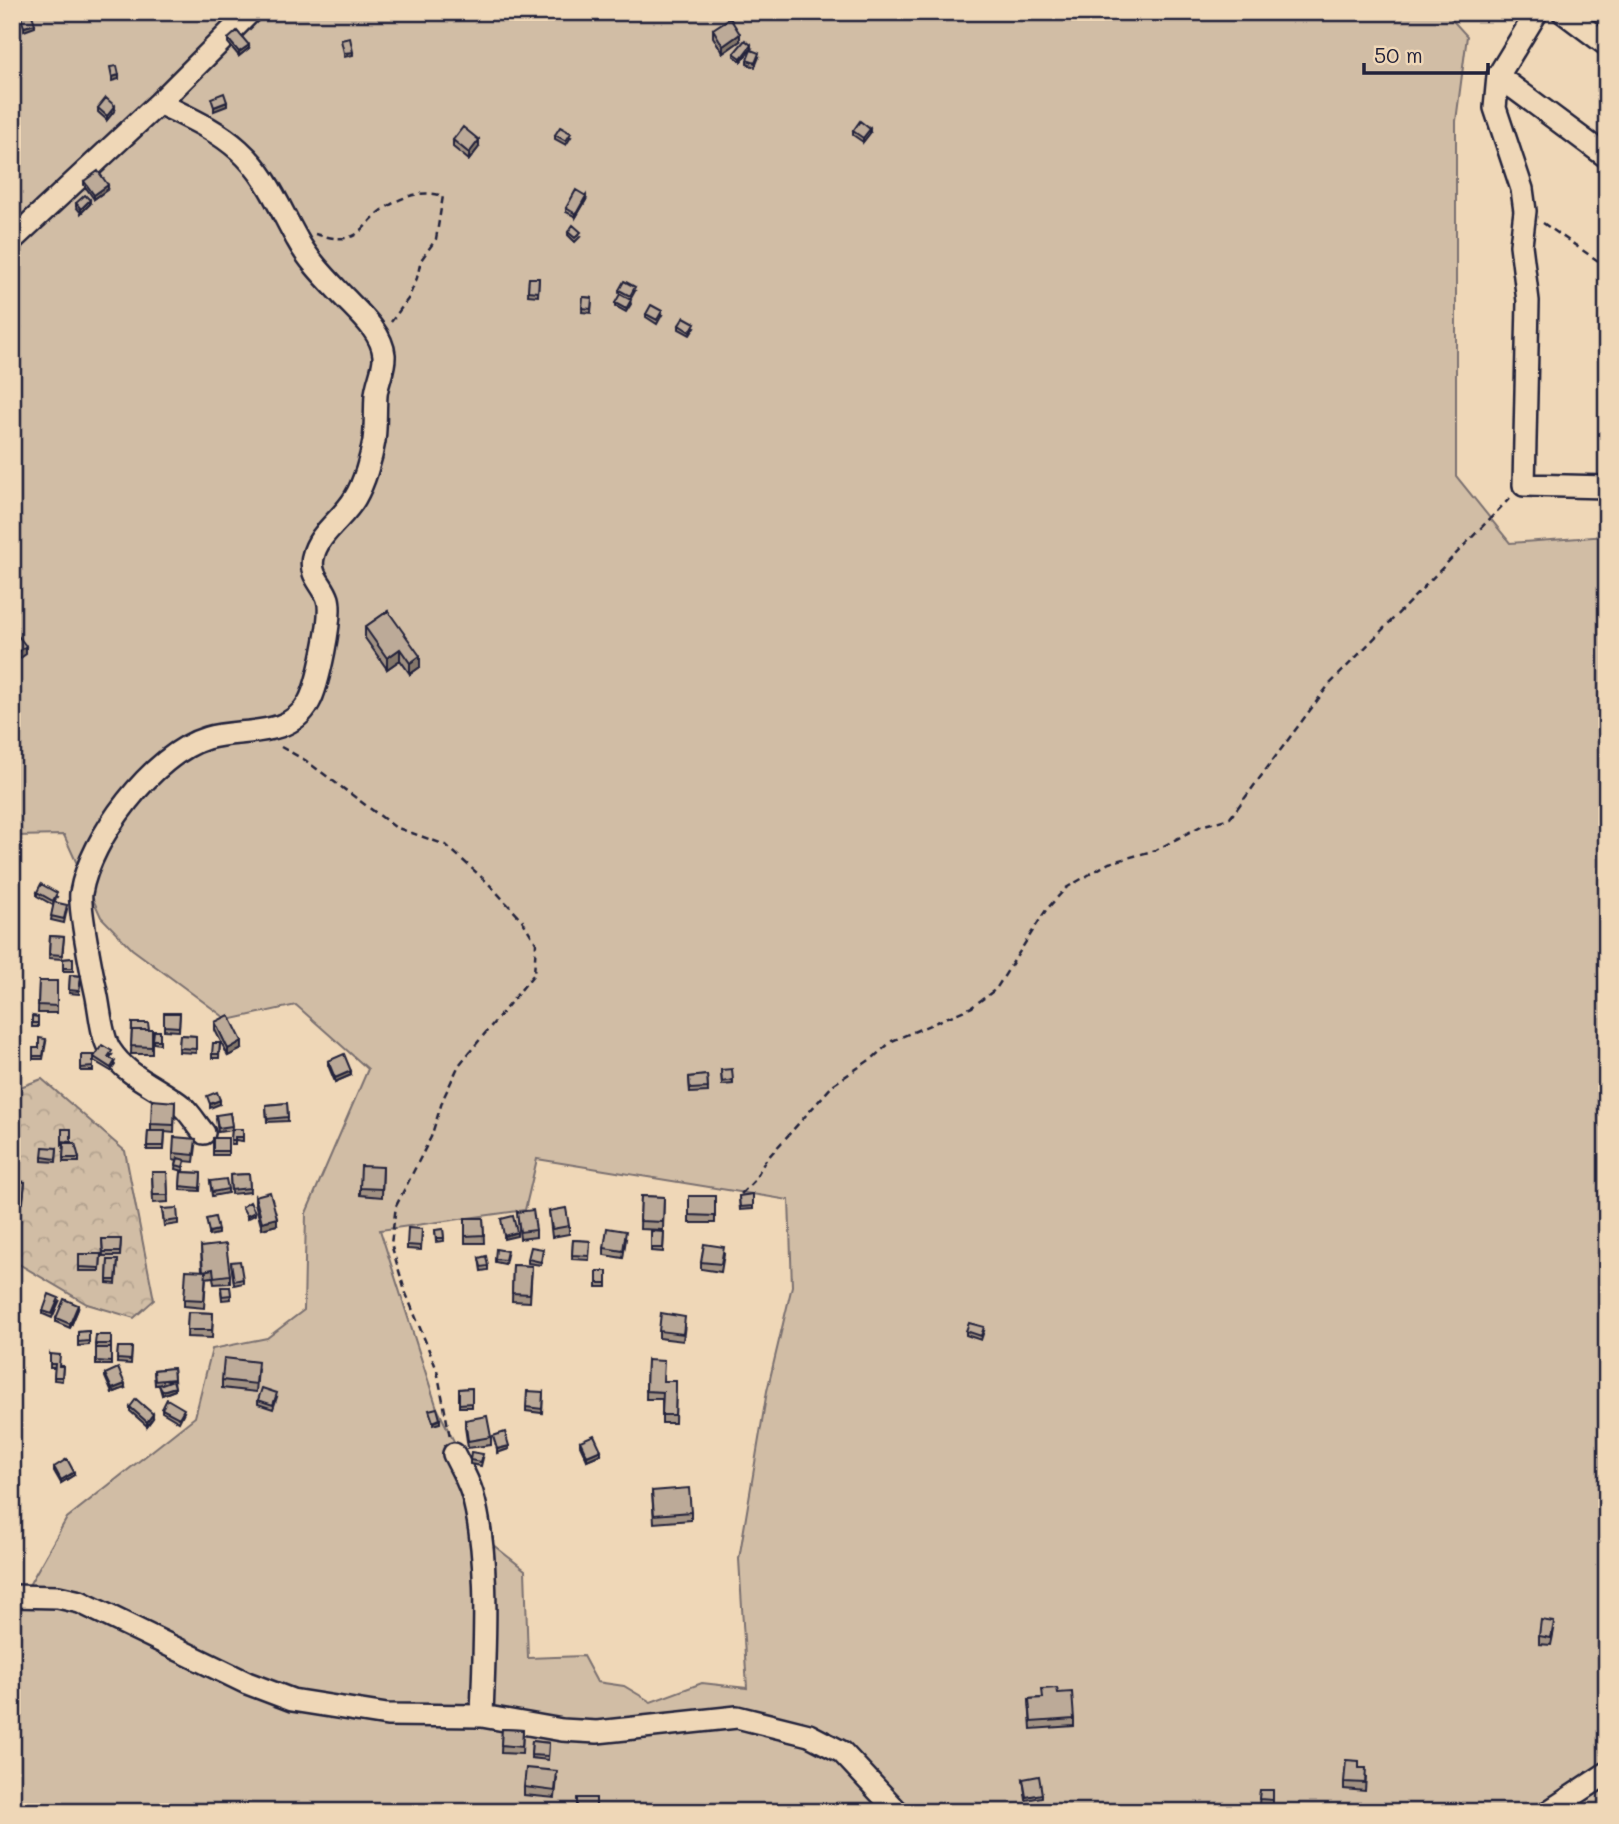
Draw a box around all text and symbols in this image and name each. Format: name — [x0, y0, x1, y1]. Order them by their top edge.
scale bar — [1364, 32, 1488, 76]
text: 50 m — [1374, 41, 1423, 68]

